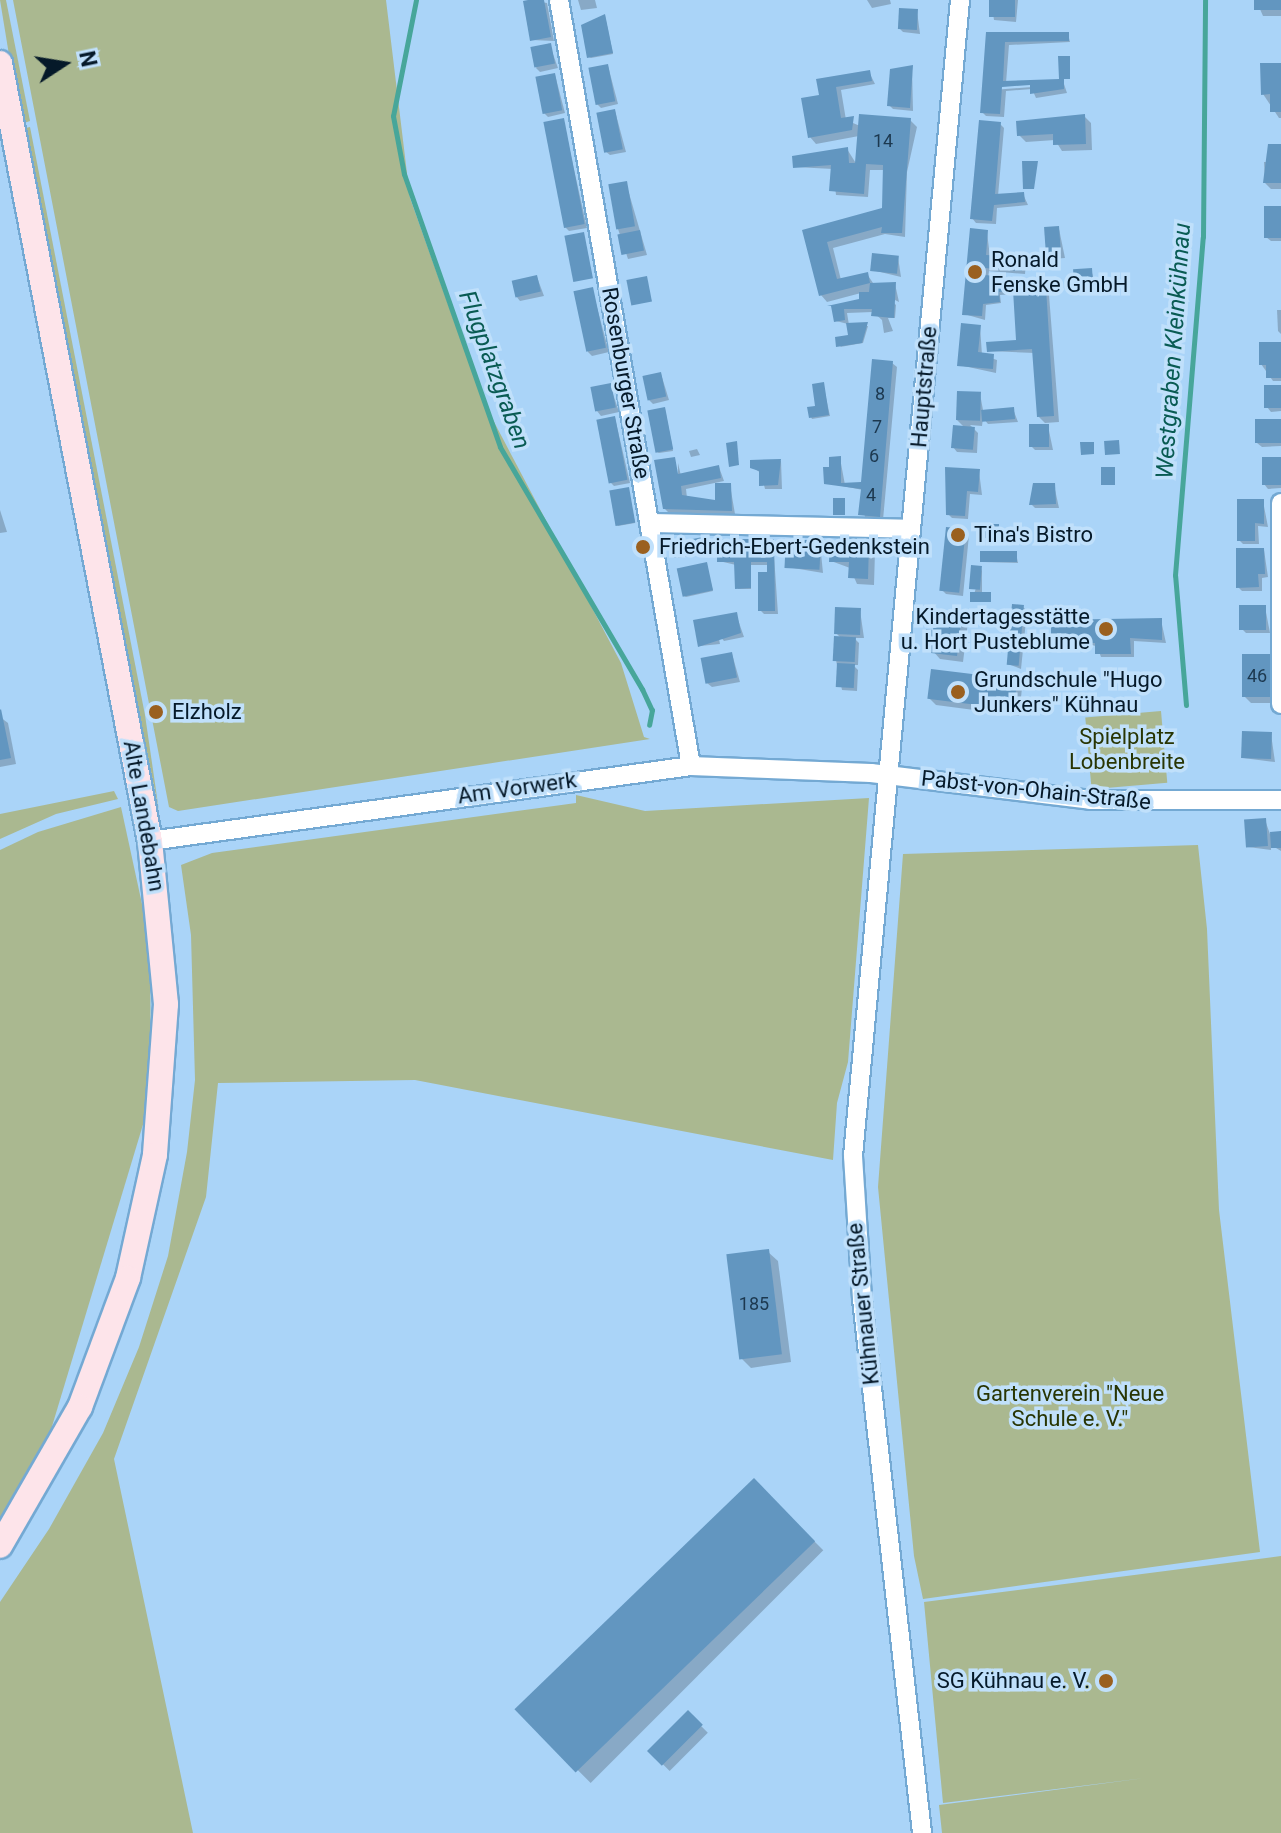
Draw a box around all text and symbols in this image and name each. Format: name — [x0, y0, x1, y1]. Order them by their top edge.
north arrow — [24, 24, 104, 104]
text: N — [74, 49, 102, 69]
house number: 14 — [873, 130, 893, 152]
water label: Westgraben Kleinkühnau — [1151, 222, 1197, 480]
place label: Ronald Fenske GmbH — [991, 246, 1128, 298]
marker: Ronald Fenske GmbH — [966, 263, 984, 281]
street label: Rosenburger Straße — [596, 285, 656, 481]
water label: Flugplatzgraben — [452, 287, 536, 453]
street label: Hauptstraße — [906, 325, 942, 449]
house number: 8 — [875, 383, 885, 405]
house number: 7 — [872, 416, 882, 438]
house number: 6 — [869, 445, 879, 467]
house number: 4 — [866, 484, 876, 506]
place label: Tina's Bistro — [974, 522, 1093, 548]
marker: Tina's Bistro — [949, 526, 967, 544]
place label: Friedrich-Ebert-Gedenkstein — [659, 534, 930, 560]
marker: Friedrich-Ebert-Gedenkstein — [634, 538, 652, 556]
place label: Kindertagesstätte u. Hort Pusteblume — [901, 603, 1090, 654]
marker: Kindertagesstätte u. Hort Pusteblume — [1097, 620, 1115, 638]
house number: 46 — [1247, 665, 1267, 687]
place label: Grundschule "Hugo Junkers" Kühnau — [974, 666, 1162, 718]
marker: Grundschule "Hugo Junkers" Kühnau — [949, 683, 967, 701]
place label: Elzholz — [172, 699, 242, 725]
marker: Elzholz — [147, 703, 165, 721]
park label: Spielplatz Lobenbreite — [1069, 723, 1185, 774]
street label: Alte Landebahn — [118, 739, 170, 893]
street label: Pabst-von-Ohain-Straße — [920, 765, 1152, 815]
street label: Am Vorwerk — [456, 767, 578, 809]
street label: Kühnauer Straße — [841, 1222, 885, 1386]
house number: 185 — [739, 1293, 769, 1315]
park label: Gartenverein "Neue Schule e. V." — [976, 1380, 1164, 1432]
place label: SG Kühnau e. V. — [937, 1668, 1090, 1694]
marker: SG Kühnau e. V. — [1097, 1672, 1115, 1690]

